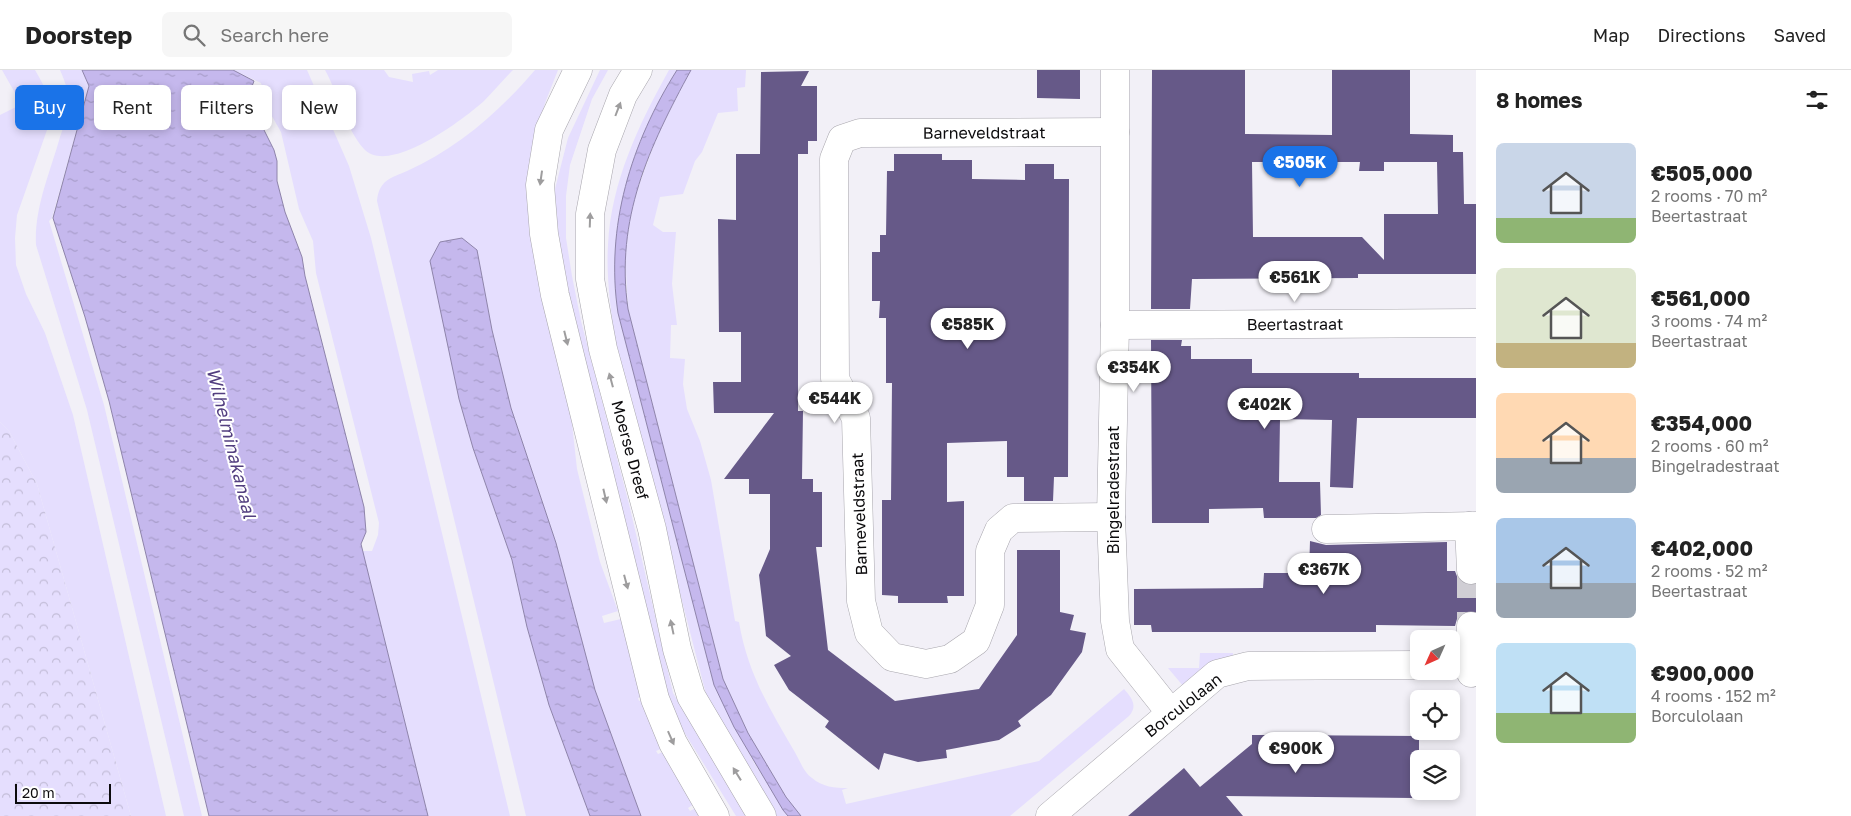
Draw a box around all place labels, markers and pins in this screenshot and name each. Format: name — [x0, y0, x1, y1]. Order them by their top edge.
pin: €505K — [1265, 146, 1335, 188]
pin: €561K — [1260, 260, 1330, 303]
pin: €585K — [933, 308, 1003, 350]
pin: €354K — [1099, 350, 1169, 393]
pin: €544K — [800, 382, 870, 424]
pin: €402K — [1230, 388, 1300, 430]
pin: €367K — [1289, 552, 1359, 595]
pin: €900K — [1261, 732, 1331, 774]

